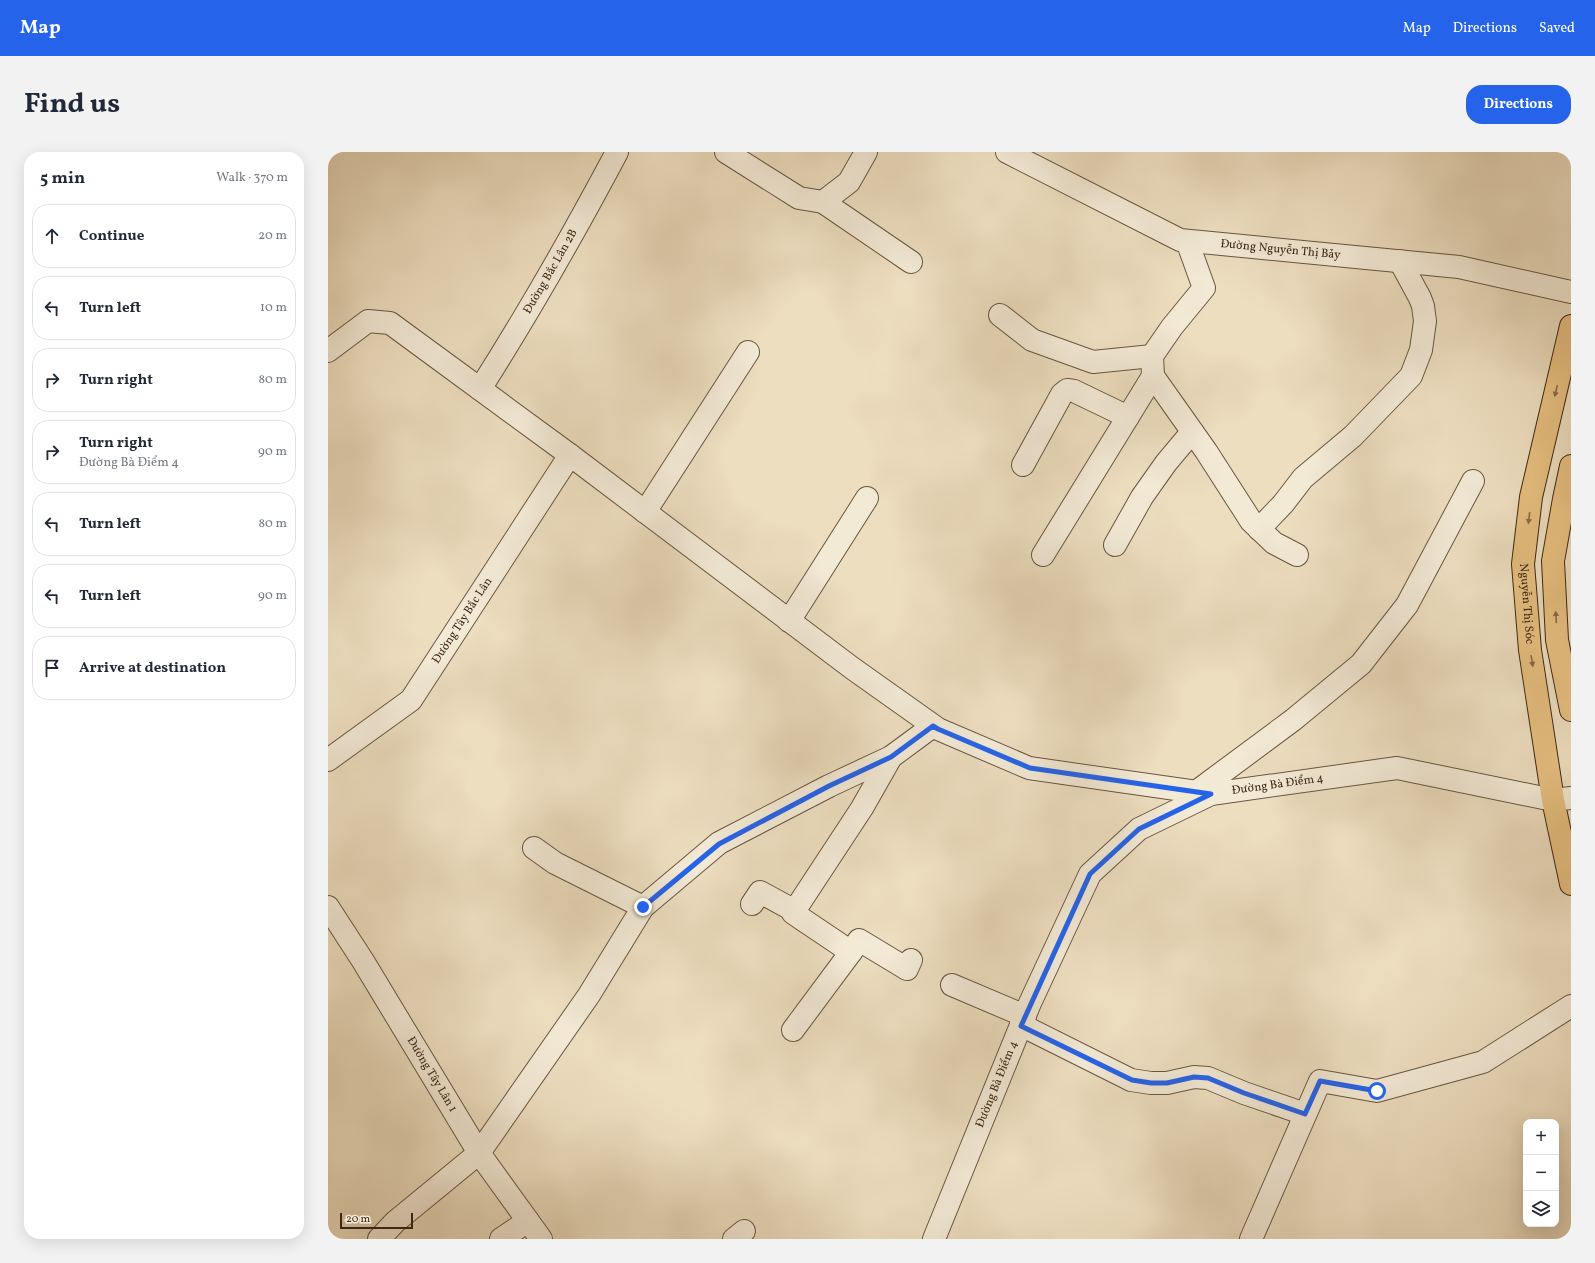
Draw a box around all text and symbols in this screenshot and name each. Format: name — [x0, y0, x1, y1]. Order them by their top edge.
text: Map — [20, 15, 61, 41]
text: Map — [1403, 19, 1431, 38]
text: Directions — [1453, 19, 1517, 38]
text: Saved — [1539, 19, 1575, 38]
text: Find us — [24, 85, 120, 124]
button: Directions — [1466, 85, 1571, 124]
text: 5 min — [40, 167, 85, 190]
text: Walk · 370 m — [216, 169, 288, 187]
icon: ahead — [41, 225, 63, 247]
text: Continue — [79, 226, 144, 247]
street label: Đường Bắc Lân 2B — [520, 226, 581, 317]
text: 20 m — [258, 227, 287, 245]
street label: Đường Nguyễn Thị Bảy — [1220, 236, 1342, 264]
icon: left — [41, 297, 63, 319]
text: Turn left — [79, 298, 141, 319]
text: 10 m — [260, 299, 287, 317]
icon: right — [41, 369, 63, 391]
text: Turn right — [79, 370, 153, 391]
text: 80 m — [258, 371, 287, 389]
one-way arrow — [1552, 385, 1558, 397]
text: Turn right — [79, 433, 153, 454]
icon: right — [41, 441, 63, 463]
text: 90 m — [258, 443, 287, 461]
text: Đường Bà Điểm 4 — [79, 454, 179, 472]
one-way arrow — [1526, 512, 1532, 524]
icon: left — [41, 513, 63, 535]
text: Turn left — [79, 514, 141, 535]
text: 80 m — [258, 515, 287, 533]
street label: Nguyễn Thị Sóc — [1515, 563, 1538, 645]
street label: Đường Tây Bắc Lân — [429, 574, 496, 667]
icon: left — [41, 585, 63, 607]
text: Turn left — [79, 586, 141, 607]
text: 90 m — [258, 587, 287, 605]
one-way arrow — [1553, 610, 1559, 623]
one-way arrow — [1529, 655, 1535, 667]
icon: arrive — [41, 657, 63, 679]
text: Arrive at destination — [79, 658, 226, 679]
street label: Đường Bà Điểm 4 — [1231, 770, 1325, 799]
route end — [634, 898, 652, 916]
street label: Đường Tây Lân 1 — [403, 1034, 461, 1115]
street label: Đường Bà Điểm 4 — [972, 1038, 1022, 1130]
route start — [1368, 1082, 1386, 1100]
map controls — [1523, 1119, 1559, 1227]
button: + — [1523, 1119, 1559, 1155]
button: − — [1523, 1155, 1559, 1191]
button: layers — [1523, 1191, 1559, 1227]
scale bar — [340, 1211, 413, 1230]
text: 20 m — [346, 1212, 370, 1227]

